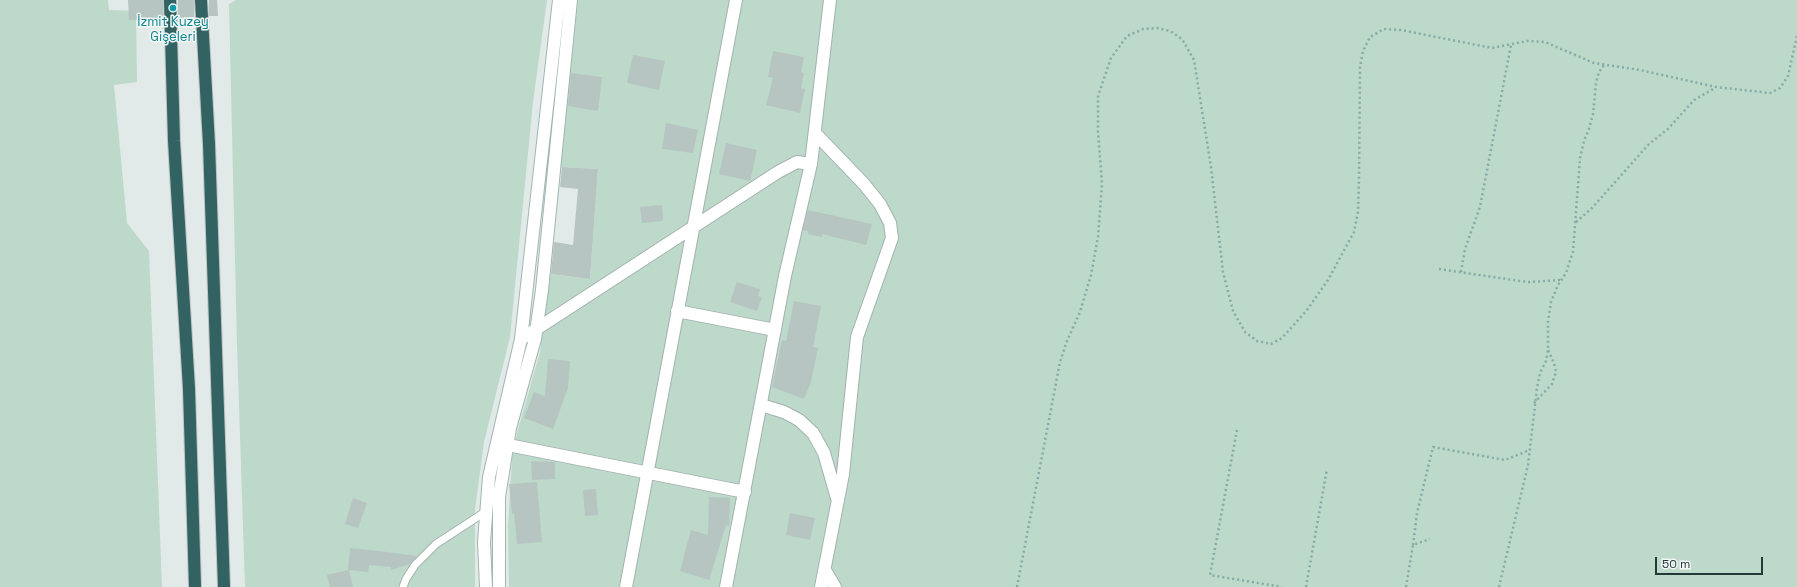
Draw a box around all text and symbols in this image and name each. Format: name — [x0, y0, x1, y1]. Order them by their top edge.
marker: İzmit Kuzey Gişeleri — [168, 3, 178, 13]
place label: İzmit Kuzey Gişeleri — [137, 14, 209, 45]
scale bar — [1657, 549, 1765, 575]
text: 50 m — [1662, 556, 1690, 572]

